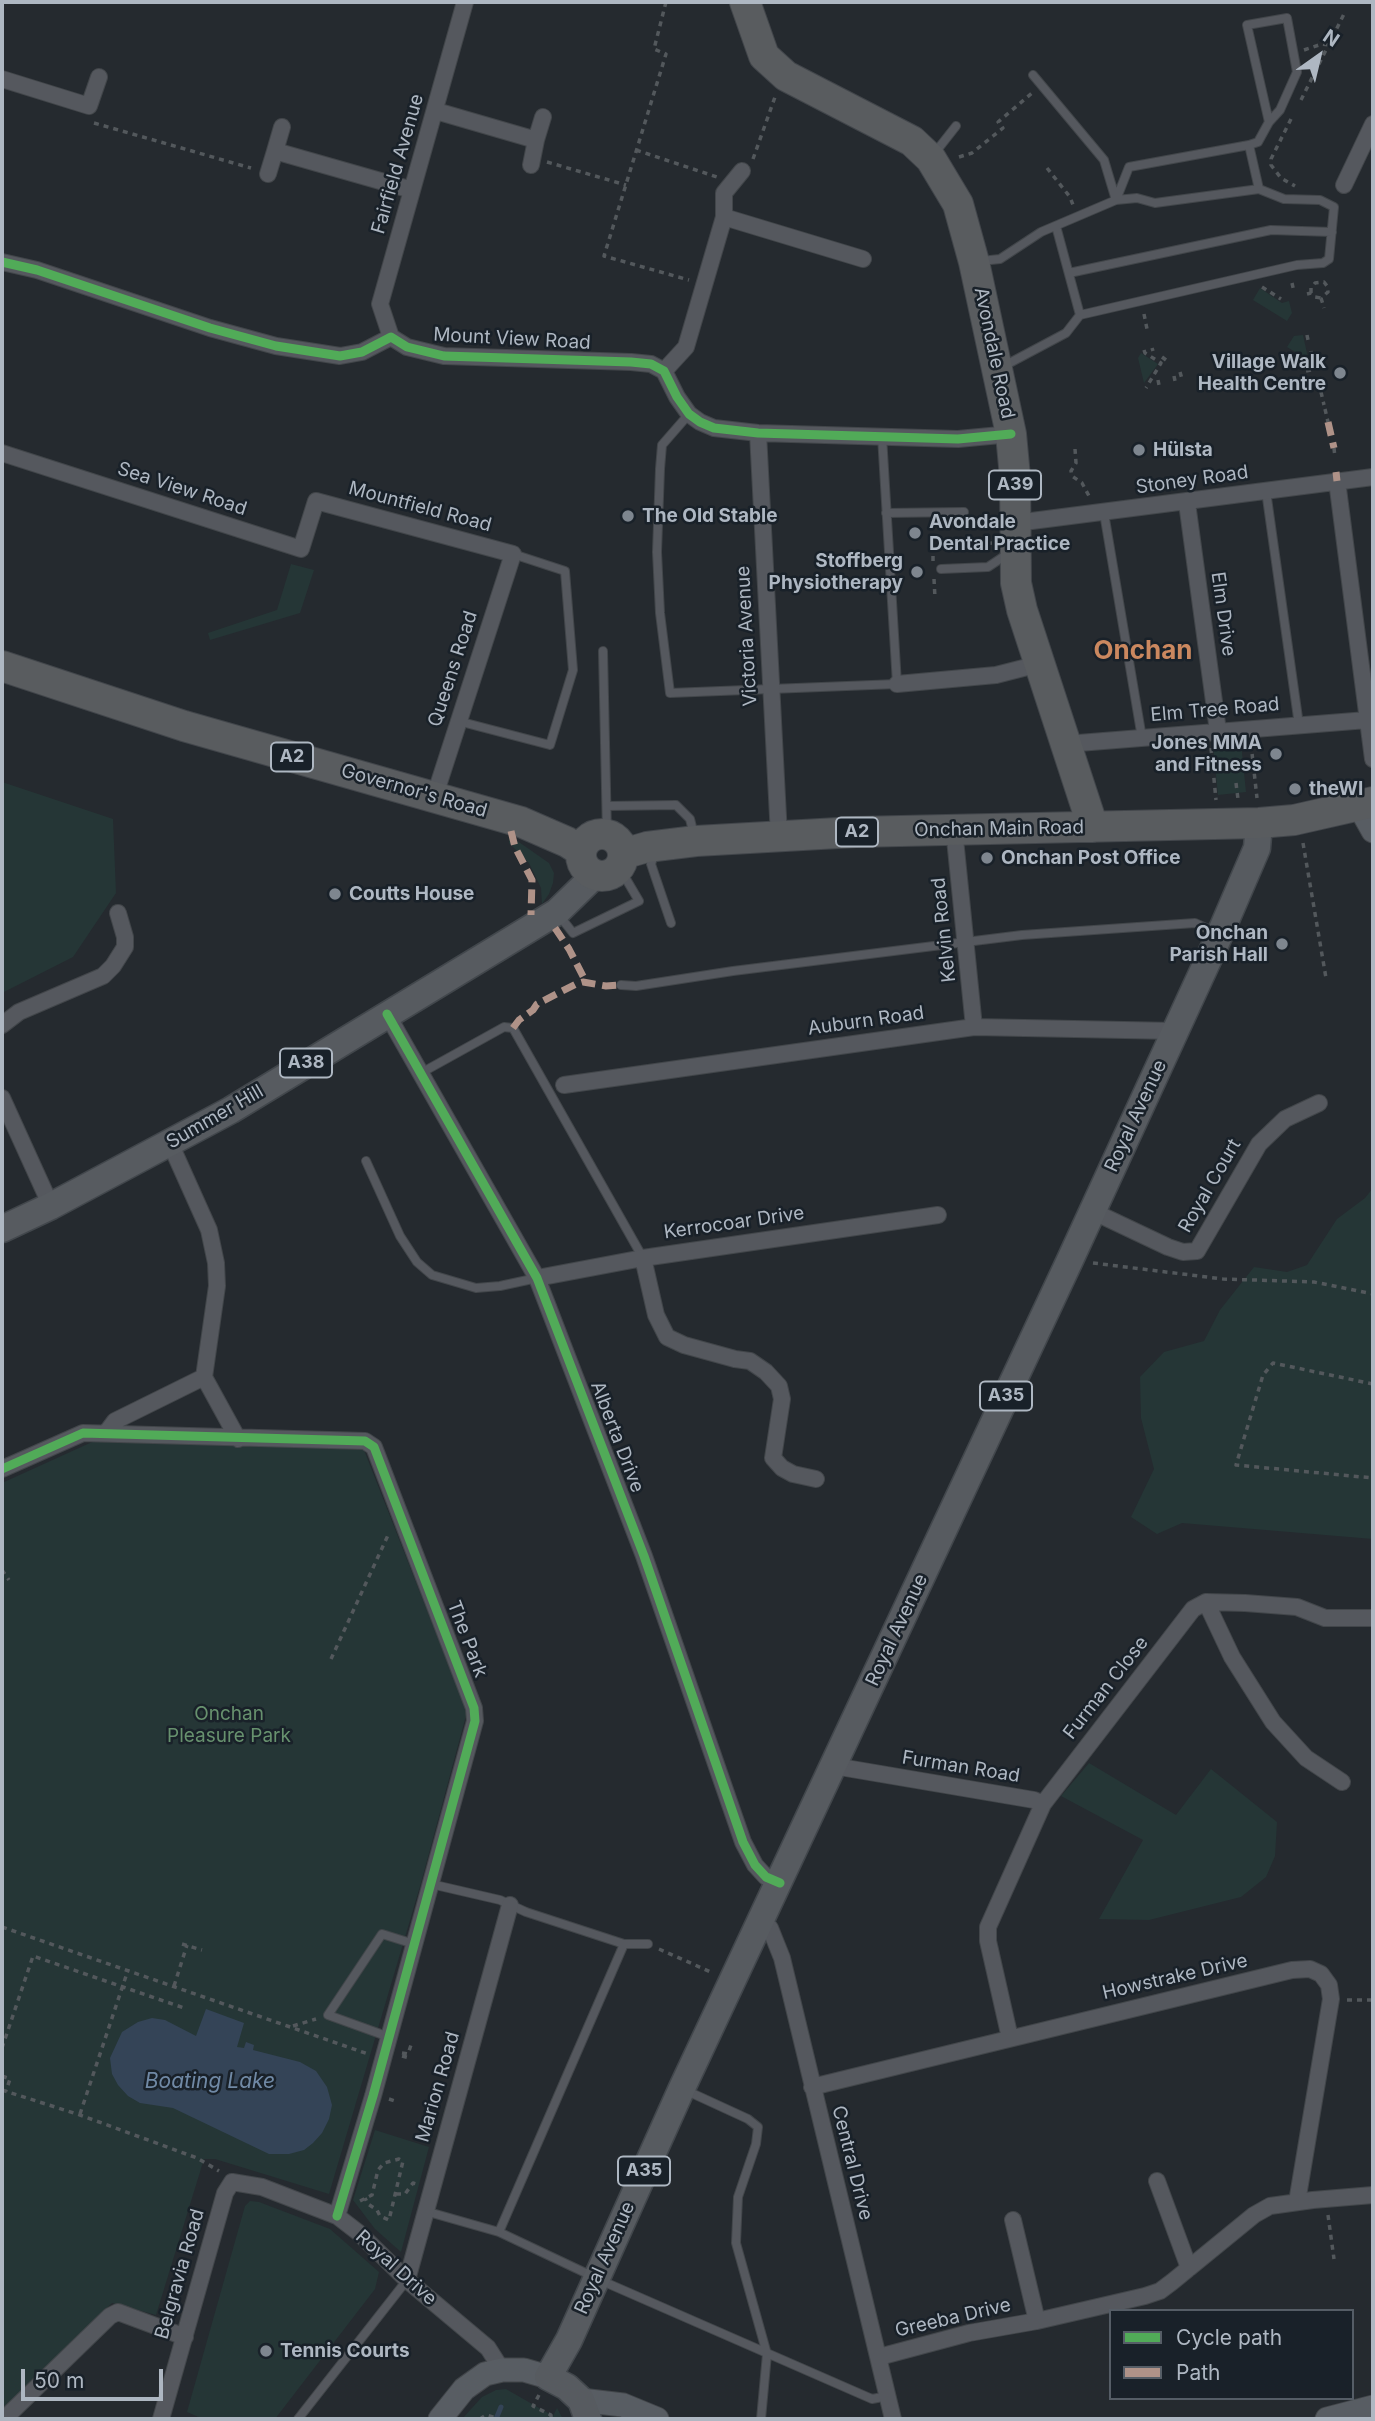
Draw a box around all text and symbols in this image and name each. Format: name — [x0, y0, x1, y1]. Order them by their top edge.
north arrow — [1284, 21, 1354, 91]
text: N — [1319, 25, 1343, 52]
street label: Fairfield Avenue — [367, 91, 429, 237]
street label: Avondale Road — [969, 285, 1019, 421]
street label: Mount View Road — [433, 323, 591, 355]
place label: Village Walk Health Centre — [1198, 351, 1326, 395]
marker: Village Walk Health Centre — [1332, 365, 1348, 381]
place label: Hülsta — [1153, 439, 1213, 461]
marker: Hülsta — [1131, 442, 1147, 458]
street label: Sea View Road — [114, 457, 250, 521]
street label: Stoney Road — [1134, 461, 1250, 499]
road number: A39 — [989, 471, 1041, 500]
street label: Mountfield Road — [346, 477, 494, 537]
place label: The Old Stable — [642, 505, 778, 527]
marker: The Old Stable — [620, 508, 636, 524]
place label: Avondale Dental Practice — [929, 511, 1070, 555]
marker: Avondale Dental Practice — [907, 525, 923, 541]
place label: Stoffberg Physiotherapy — [769, 550, 903, 594]
marker: Stoffberg Physiotherapy — [909, 564, 925, 580]
street label: Victoria Avenue — [732, 565, 762, 707]
street label: Elm Drive — [1206, 570, 1240, 658]
street label: Queens Road — [424, 608, 482, 730]
district label: Onchan — [1094, 635, 1192, 667]
street label: Elm Tree Road — [1150, 693, 1280, 727]
place label: Jones MMA and Fitness — [1151, 732, 1262, 776]
road number: A2 — [271, 742, 313, 772]
marker: Jones MMA and Fitness — [1268, 746, 1284, 762]
street label: Governor's Road — [338, 759, 490, 823]
place label: theWI — [1309, 778, 1363, 800]
marker: theWI — [1287, 781, 1303, 797]
street label: Onchan Main Road — [914, 816, 1084, 842]
road number: A2 — [836, 818, 878, 846]
place label: Onchan Post Office — [1001, 847, 1181, 869]
marker: Onchan Post Office — [979, 850, 995, 866]
street label: Kelvin Road — [927, 876, 961, 984]
place label: Coutts House — [349, 883, 474, 905]
marker: Coutts House — [327, 886, 343, 902]
place label: Onchan Parish Hall — [1169, 922, 1268, 966]
marker: Onchan Parish Hall — [1274, 936, 1290, 952]
street label: Auburn Road — [806, 1002, 926, 1040]
road number: A38 — [280, 1048, 332, 1078]
street label: Royal Avenue — [1100, 1056, 1172, 1176]
street label: Summer Hill — [162, 1080, 268, 1154]
street label: Royal Court — [1174, 1135, 1246, 1237]
street label: Kerrocoar Drive — [662, 1202, 806, 1244]
street label: Alberta Drive — [585, 1378, 649, 1496]
road number: A35 — [980, 1381, 1032, 1410]
street label: Royal Avenue — [861, 1570, 933, 1690]
street label: The Park — [442, 1597, 492, 1681]
street label: Furman Close — [1059, 1632, 1153, 1744]
park label: Onchan Pleasure Park — [167, 1703, 291, 1747]
street label: Furman Road — [900, 1746, 1022, 1788]
street label: Howstrake Drive — [1100, 1949, 1250, 2005]
street label: Marion Road — [411, 2029, 465, 2145]
water label: Boating Lake — [145, 2069, 275, 2095]
street label: Central Drive — [827, 2103, 877, 2223]
road number: A35 — [618, 2157, 670, 2186]
street label: Royal Avenue — [570, 2198, 640, 2318]
street label: Belgravia Road — [151, 2206, 209, 2342]
street label: Royal Drive — [351, 2226, 441, 2310]
street label: Greeba Drive — [893, 2294, 1013, 2342]
legend — [1109, 2309, 1354, 2400]
text: Cycle path — [1176, 2325, 1282, 2350]
place label: Tennis Courts — [280, 2340, 410, 2362]
marker: Tennis Courts — [258, 2343, 274, 2359]
scale bar — [24, 2354, 166, 2398]
text: Path — [1176, 2360, 1221, 2385]
text: 50 m — [34, 2368, 84, 2393]

